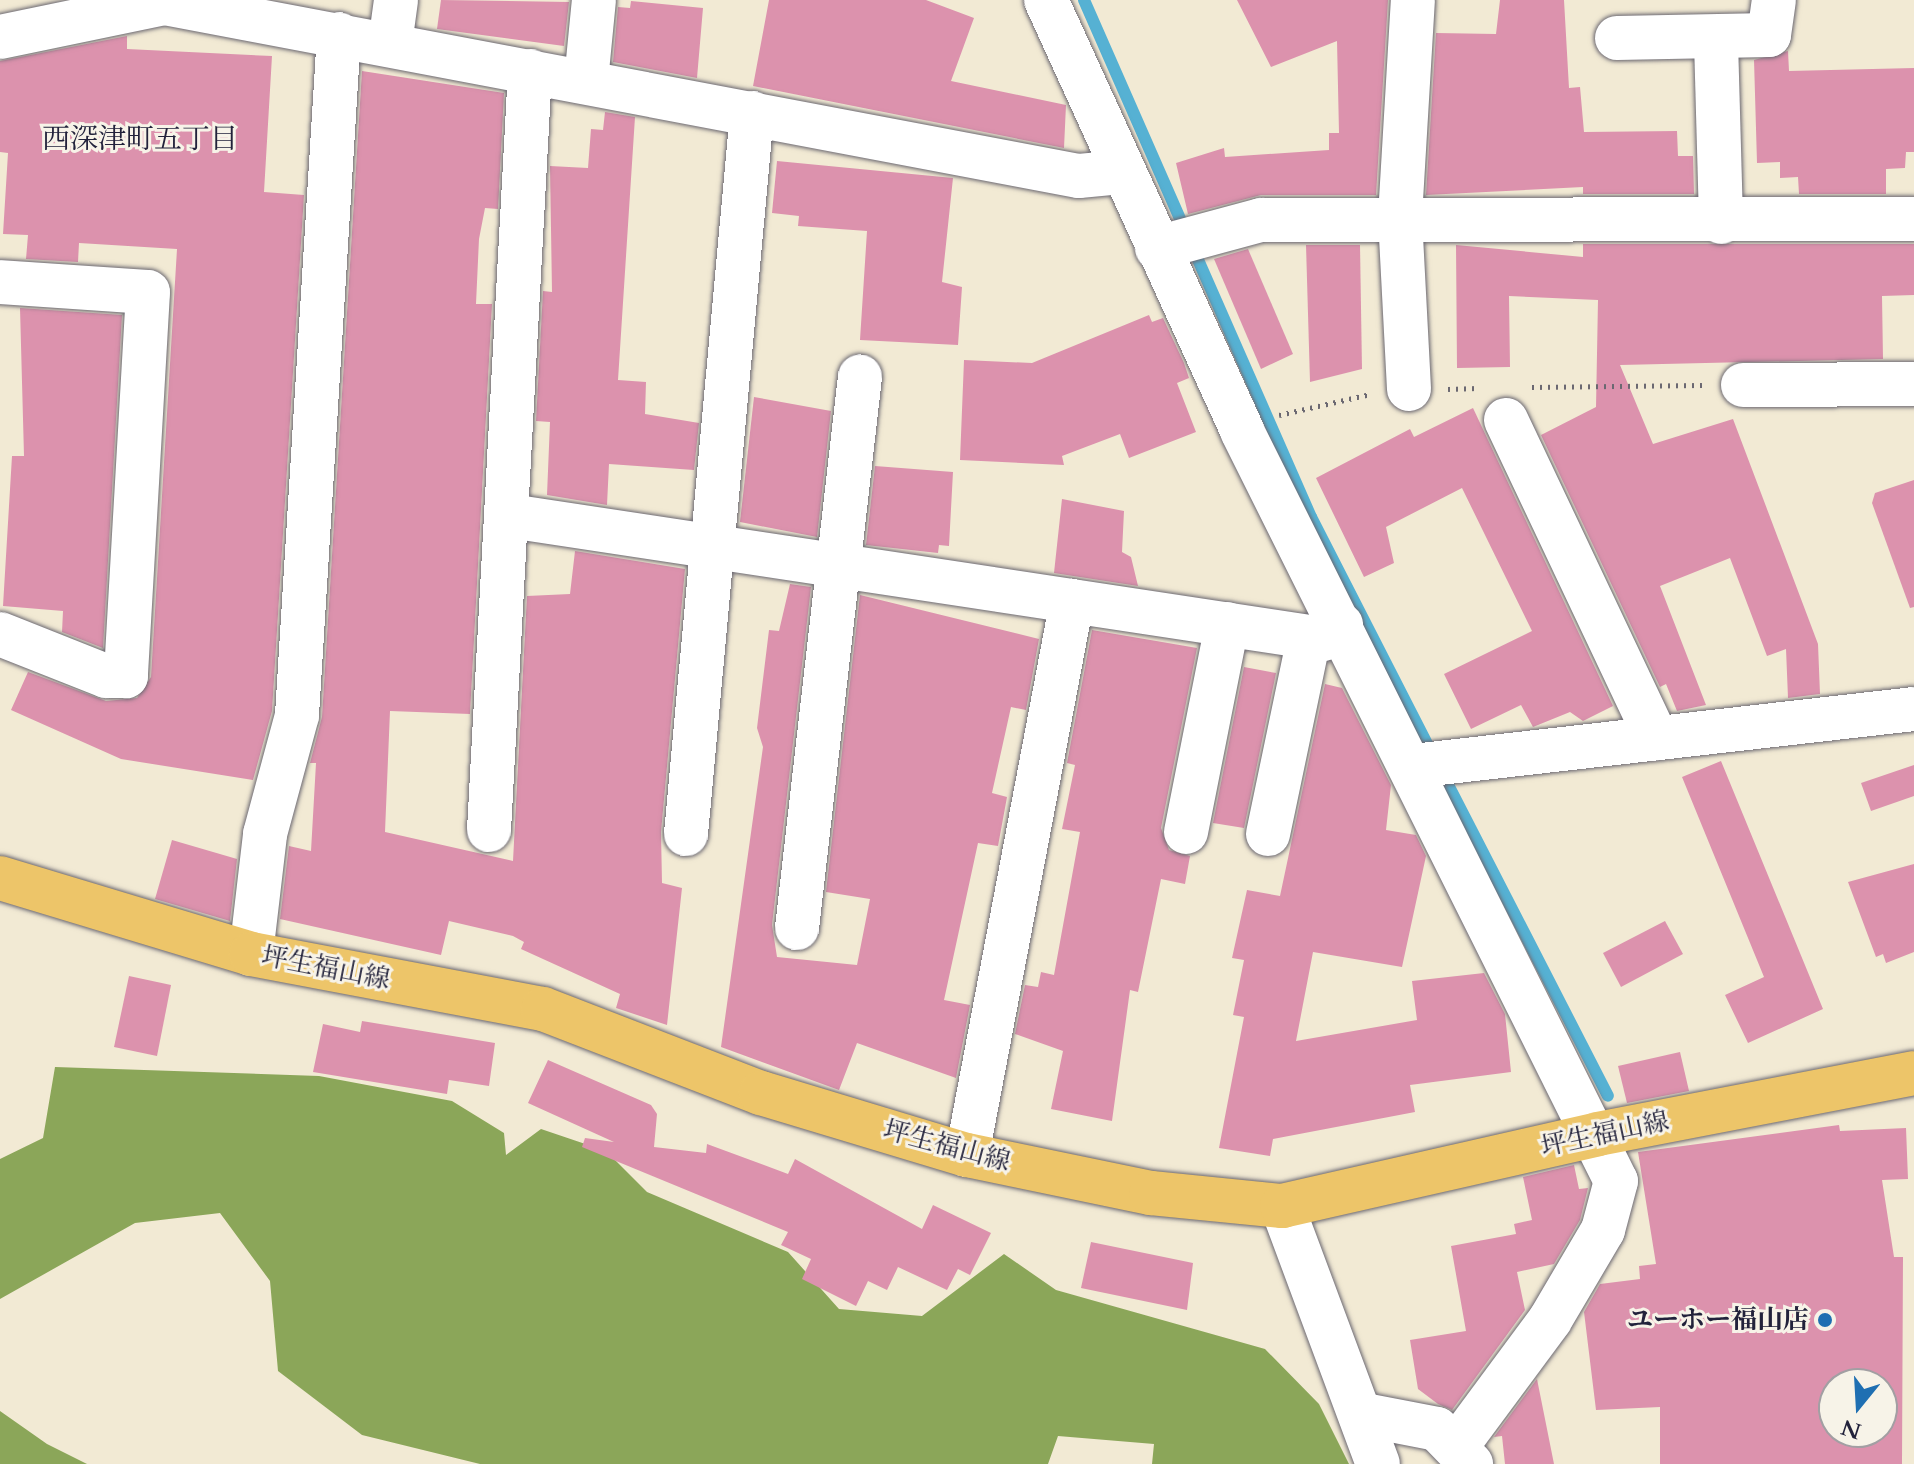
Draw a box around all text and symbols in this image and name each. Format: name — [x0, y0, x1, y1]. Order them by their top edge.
district label: 西深津町五丁目 — [42, 122, 238, 156]
street label: 坪生福山線 — [259, 940, 393, 996]
street label: 坪生福山線 — [1538, 1105, 1672, 1163]
street label: 坪生福山線 — [880, 1114, 1014, 1178]
place label: ユーホー福山店 — [1627, 1304, 1809, 1336]
marker: ユーホー福山店 — [1816, 1311, 1834, 1329]
north arrow — [1818, 1368, 1898, 1448]
text: N — [1837, 1412, 1865, 1446]

